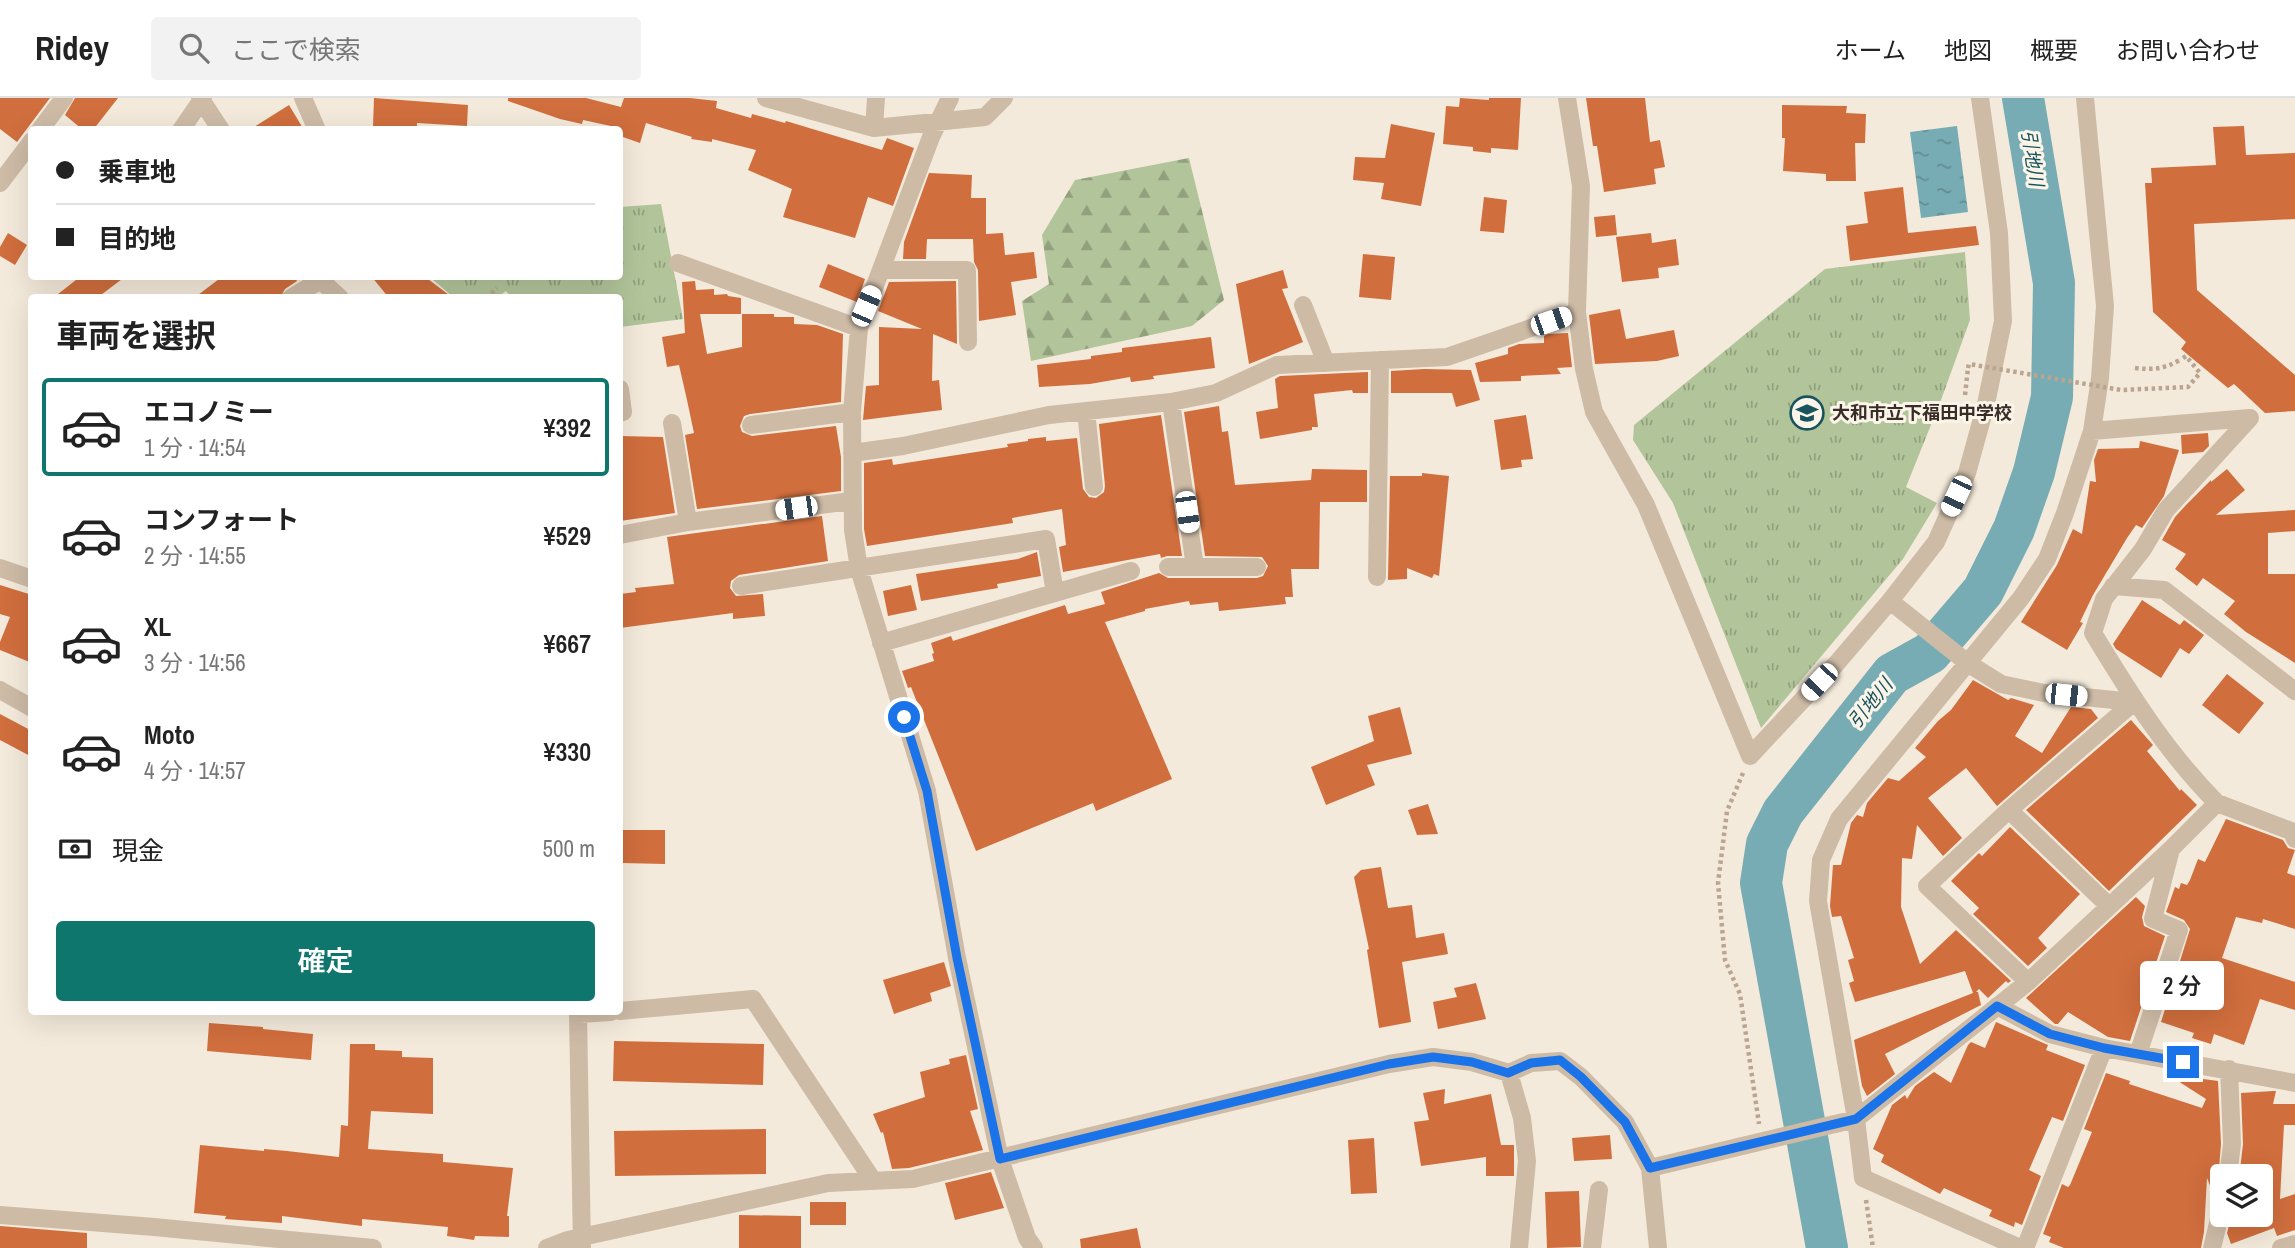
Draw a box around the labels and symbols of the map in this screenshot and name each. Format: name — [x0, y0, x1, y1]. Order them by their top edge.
water label: 引地川 — [2016, 128, 2051, 190]
car — [849, 283, 884, 329]
car — [1528, 304, 1575, 338]
school or university icon: 大和市立下福田中学校 — [1788, 394, 1826, 432]
place label: 大和市立下福田中学校 — [1832, 400, 2012, 425]
car — [1938, 473, 1975, 519]
car — [1174, 490, 1201, 534]
car — [774, 495, 819, 521]
car — [1797, 659, 1842, 705]
water label: 引地川 — [1842, 671, 1899, 733]
car — [2045, 682, 2088, 708]
route start — [888, 701, 920, 733]
callout: 2 分 — [2141, 960, 2225, 1010]
route end — [2167, 1046, 2199, 1078]

